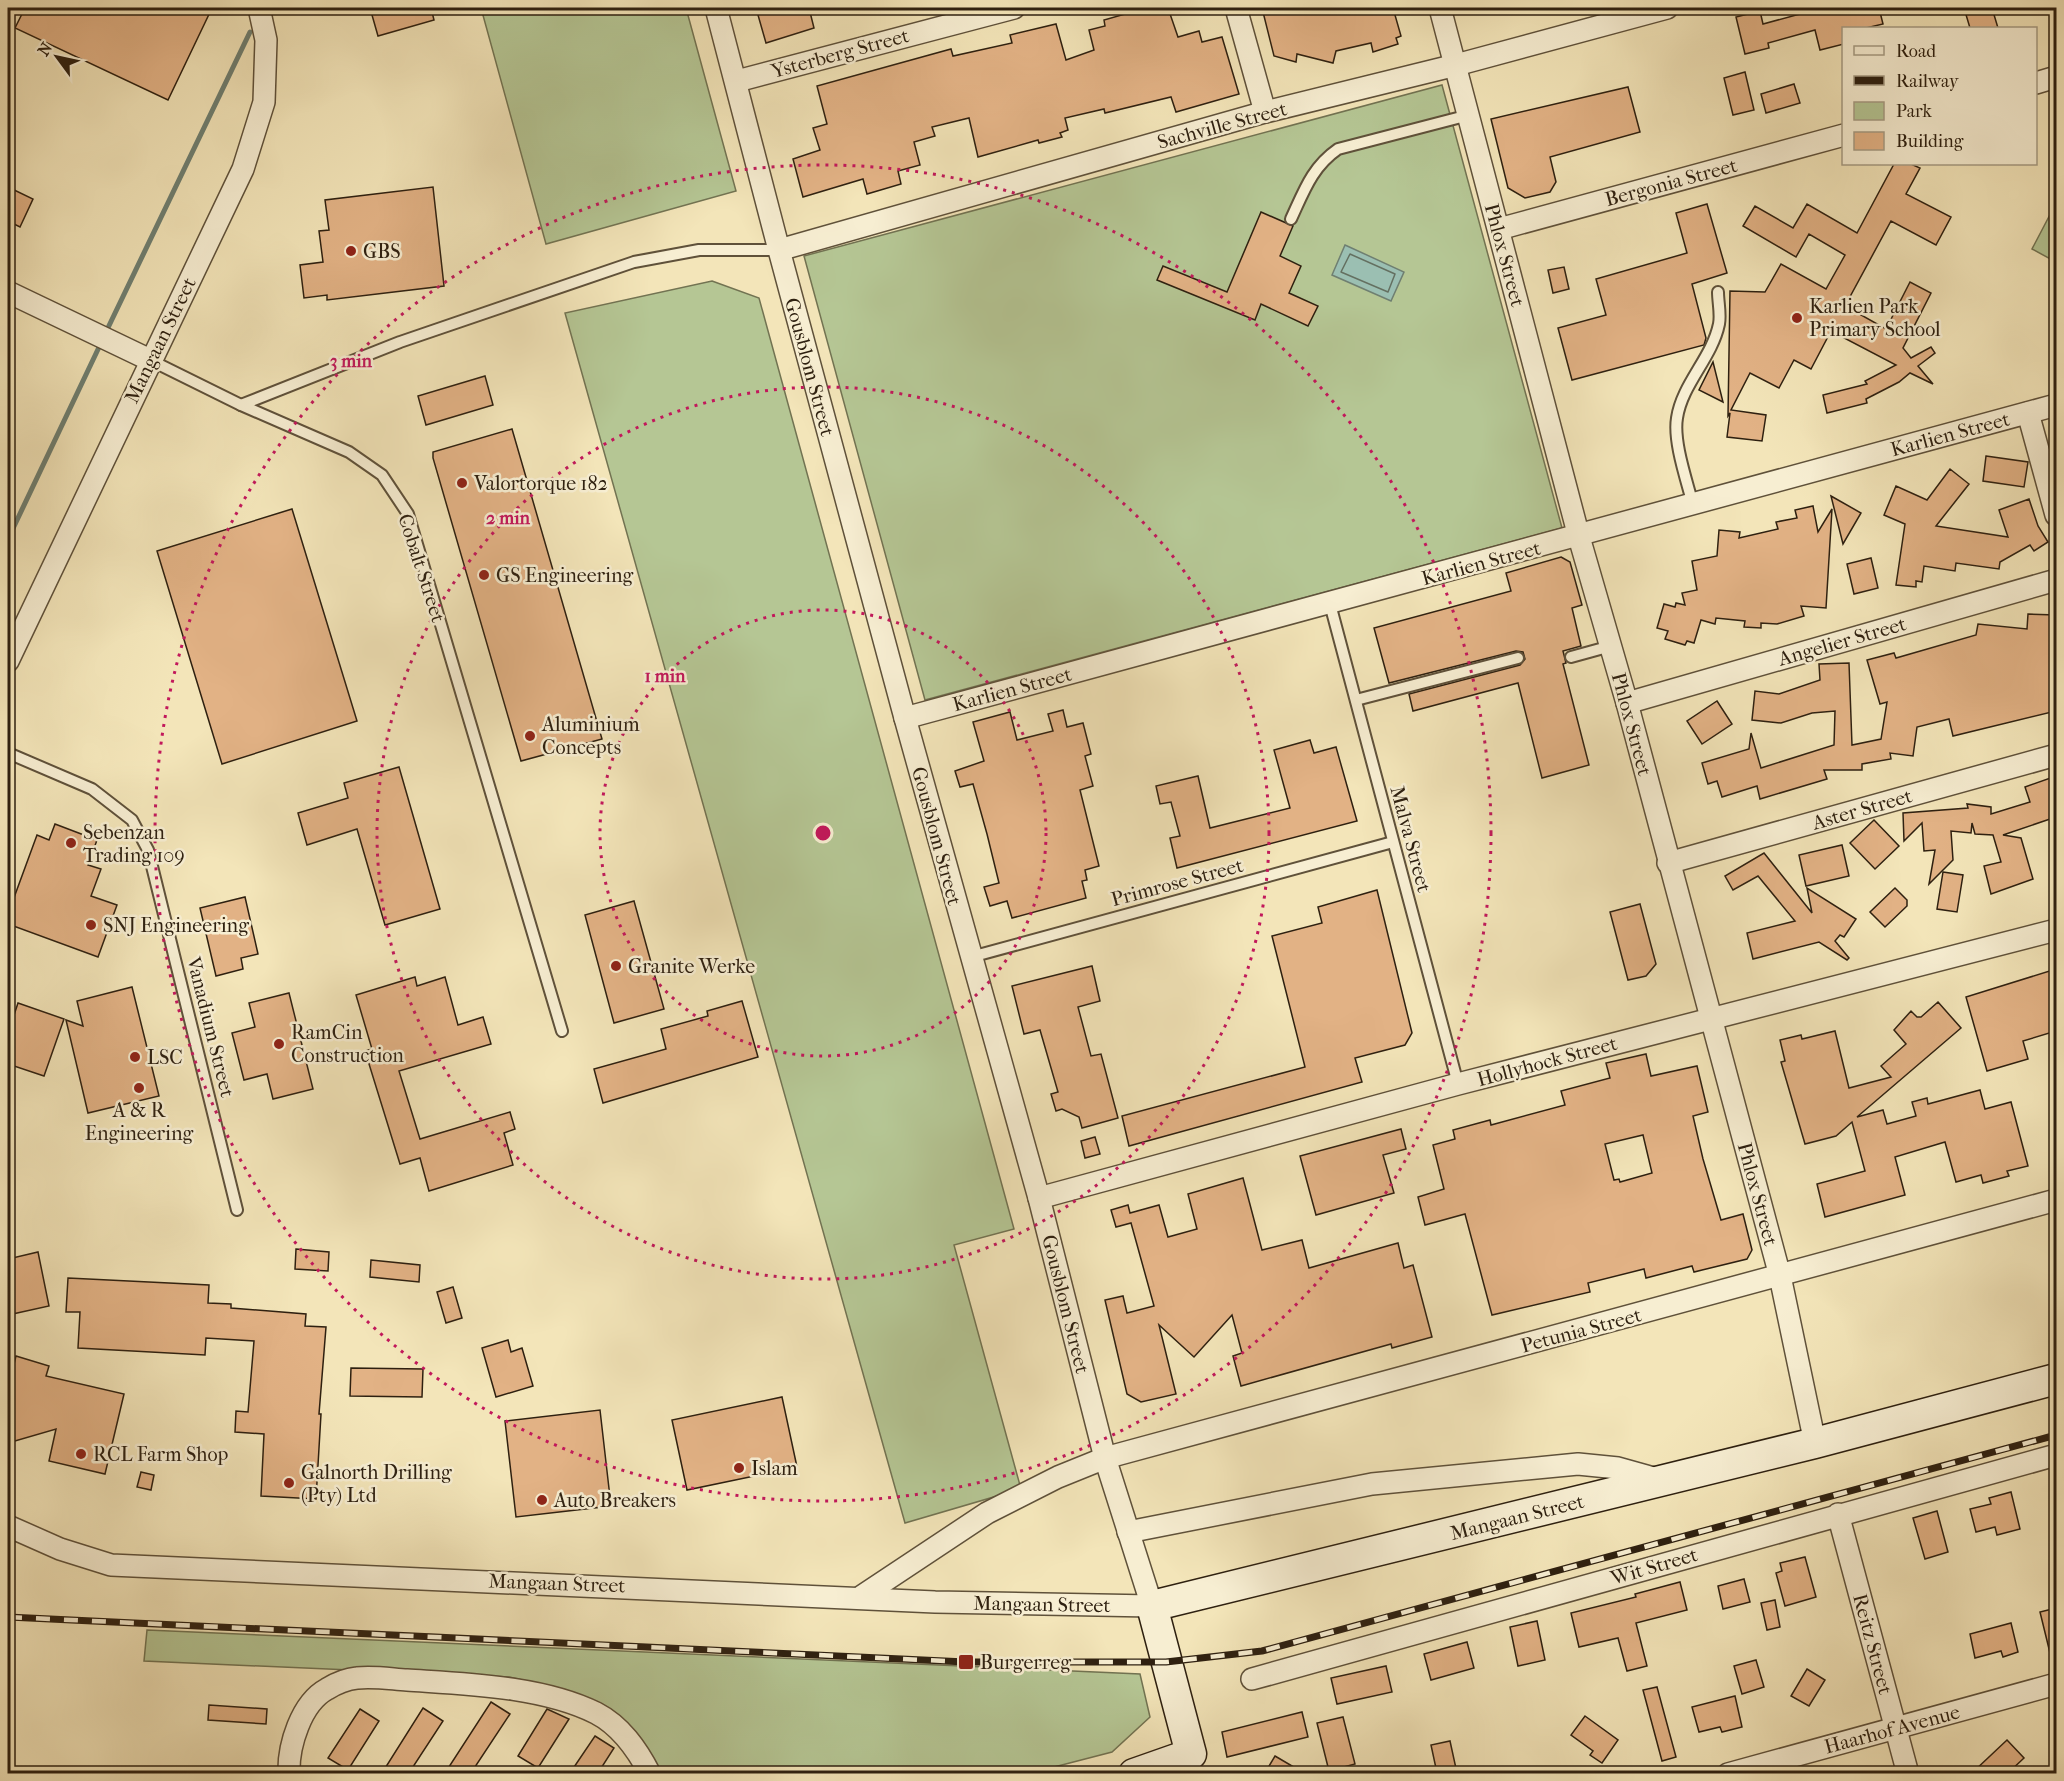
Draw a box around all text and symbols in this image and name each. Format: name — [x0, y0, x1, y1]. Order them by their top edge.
street label: Ysterberg Street — [768, 24, 911, 83]
north arrow — [27, 27, 87, 87]
legend — [1842, 27, 2037, 165]
text: N — [34, 38, 57, 59]
text: Road — [1896, 41, 1936, 62]
text: Railway — [1896, 71, 1960, 92]
street label: Sachville Street — [1155, 97, 1289, 154]
text: Park — [1896, 101, 1933, 122]
text: Building — [1896, 131, 1964, 152]
street label: Bergonia Street — [1603, 154, 1740, 211]
street label: Phlox Street — [1480, 201, 1529, 309]
place label: GBS — [363, 240, 401, 263]
marker: GBS — [344, 244, 358, 258]
street label: Mangaan Street — [120, 274, 201, 407]
street label: Gousblom Street — [780, 295, 839, 439]
place label: Karlien Park Primary School — [1809, 295, 1941, 341]
marker: Karlien Park Primary School — [1790, 311, 1804, 325]
text: 3 min — [330, 351, 373, 372]
street label: Karlien Street — [1888, 408, 2012, 461]
place label: Valortorque 182 — [473, 472, 608, 495]
marker: Valortorque 182 — [455, 476, 469, 490]
text: 2 min — [486, 508, 530, 529]
street label: Cobalt Street — [393, 511, 450, 625]
street label: Karlien Street — [1419, 537, 1543, 590]
place label: GS Engineering — [496, 564, 634, 587]
marker: GS Engineering — [477, 568, 491, 582]
street label: Angelier Street — [1775, 612, 1909, 671]
street label: Karlien Street — [950, 663, 1074, 716]
text: 1 min — [644, 666, 686, 687]
street label: Phlox Street — [1607, 670, 1656, 778]
place label: Aluminium Concepts — [541, 713, 640, 759]
marker: Aluminium Concepts — [523, 729, 537, 743]
street label: Gousblom Street — [907, 764, 966, 908]
street label: Malva Street — [1385, 784, 1436, 895]
street label: Aster Street — [1809, 784, 1915, 835]
place label: Sebenzan Trading 109 — [83, 821, 185, 867]
centre of rings — [813, 823, 833, 843]
marker: Sebenzan Trading 109 — [64, 836, 78, 850]
street label: Primrose Street — [1108, 854, 1246, 911]
place label: SNJ Engineering — [103, 914, 249, 937]
marker: SNJ Engineering — [84, 918, 98, 932]
street label: Vanadium Street — [182, 954, 239, 1100]
place label: Granite Werke — [628, 955, 755, 978]
marker: Granite Werke — [609, 959, 623, 973]
place label: RamCin Construction — [291, 1021, 404, 1067]
street label: Hollyhock Street — [1475, 1032, 1620, 1091]
marker: RamCin Construction — [272, 1037, 286, 1051]
place label: LSC — [147, 1046, 183, 1069]
marker: LSC — [128, 1050, 142, 1064]
marker: A & R Engineering — [132, 1081, 146, 1095]
place label: A & R Engineering — [85, 1099, 194, 1145]
street label: Phlox Street — [1733, 1140, 1782, 1248]
street label: Gousblom Street — [1037, 1232, 1094, 1376]
street label: Petunia Street — [1518, 1303, 1644, 1358]
place label: RCL Farm Shop — [93, 1443, 229, 1466]
marker: RCL Farm Shop — [74, 1447, 88, 1461]
place label: Islam — [751, 1457, 798, 1480]
place label: Galnorth Drilling (Pty) Ltd — [301, 1461, 452, 1507]
marker: Islam — [732, 1461, 746, 1475]
marker: Galnorth Drilling (Pty) Ltd — [282, 1476, 296, 1490]
place label: Auto Breakers — [553, 1489, 676, 1512]
street label: Mangaan Street — [1448, 1490, 1586, 1545]
marker: Auto Breakers — [535, 1493, 549, 1507]
street label: Wit Street — [1607, 1543, 1700, 1590]
street label: Mangaan Street — [488, 1570, 626, 1597]
street label: Reitz Street — [1848, 1591, 1897, 1697]
street label: Mangaan Street — [973, 1592, 1111, 1617]
place label: Burgerreg — [980, 1651, 1071, 1674]
marker: Burgerreg — [957, 1653, 975, 1671]
street label: Haarhof Avenue — [1822, 1700, 1962, 1759]

